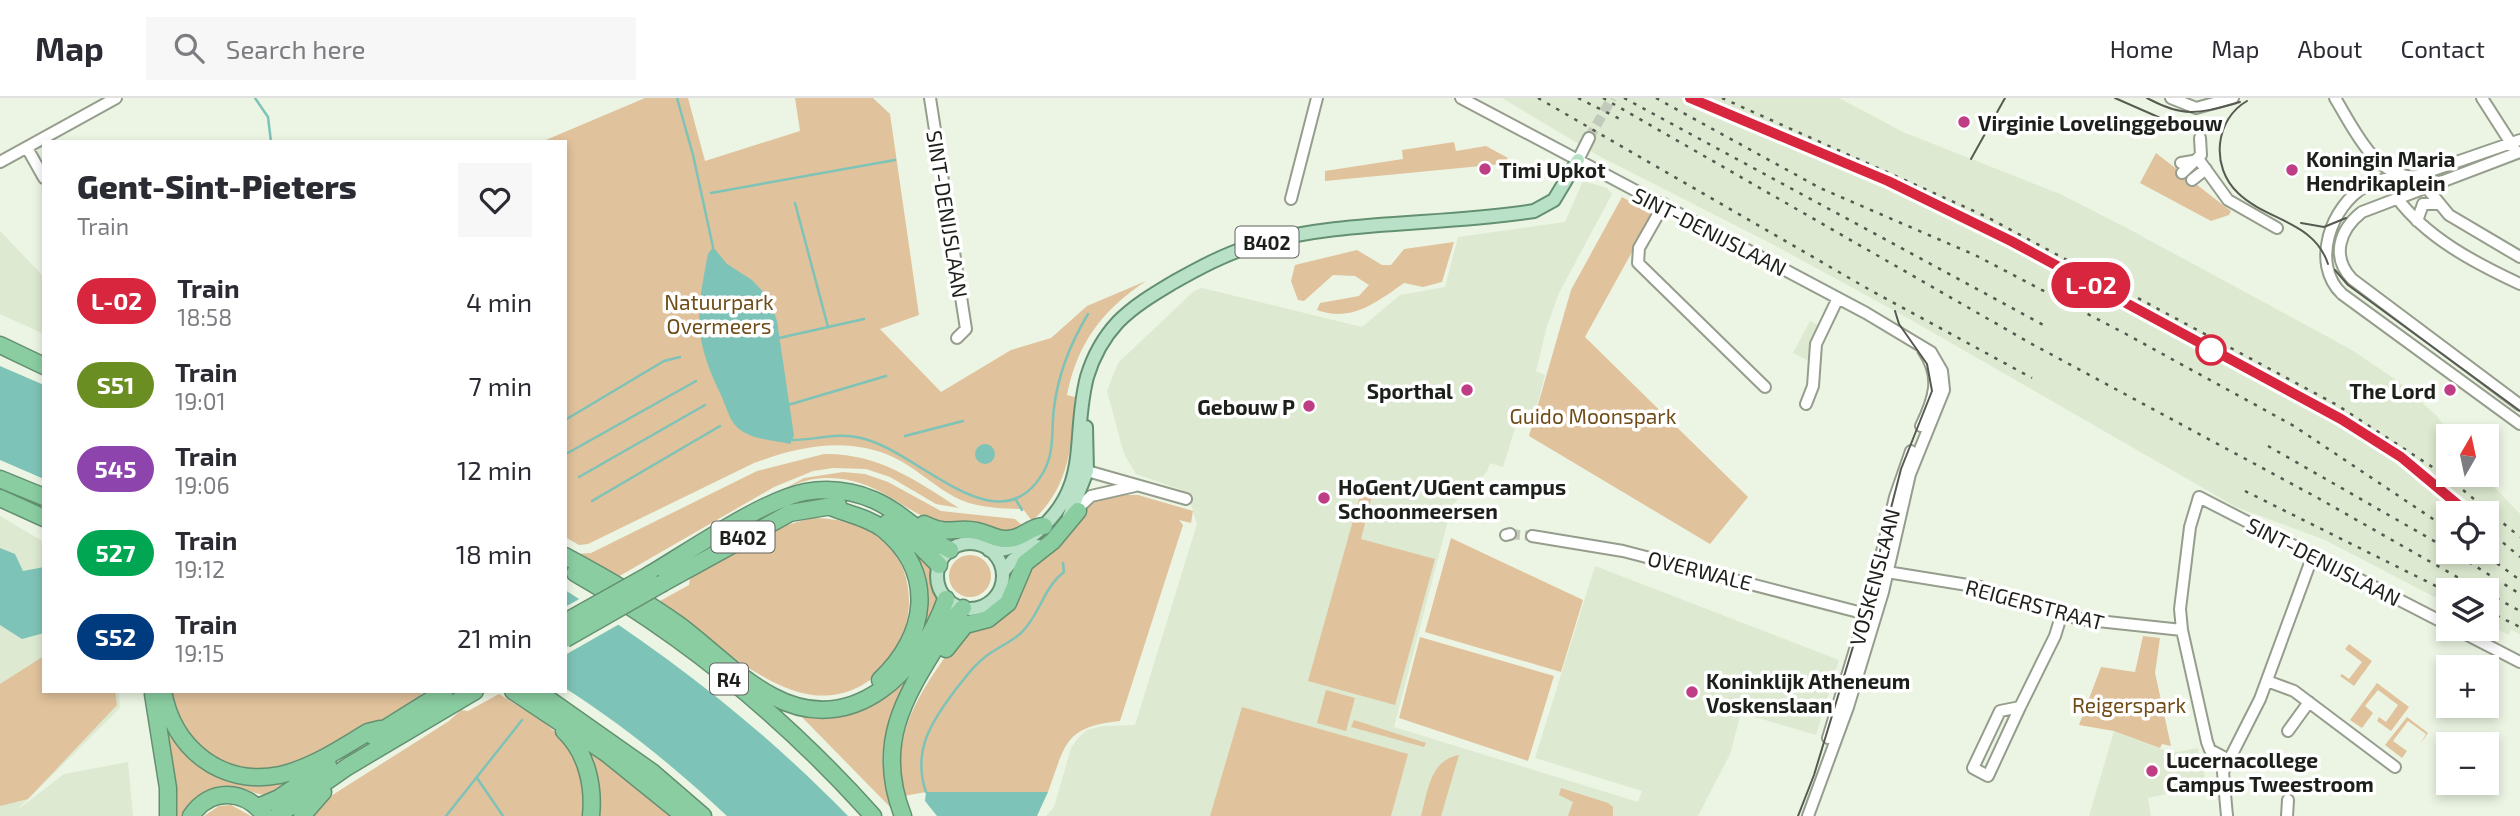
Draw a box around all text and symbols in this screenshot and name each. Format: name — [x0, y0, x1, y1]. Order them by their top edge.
search box — [146, 17, 636, 80]
text: Map — [35, 28, 104, 68]
icon: search — [170, 29, 208, 67]
text: Search here — [226, 33, 365, 64]
text: Home — [2110, 34, 2173, 63]
text: Map — [2211, 34, 2259, 63]
text: About — [2297, 34, 2363, 63]
text: Contact — [2401, 34, 2485, 63]
place label: Virginie Lovelinggebouw — [1978, 110, 2223, 135]
marker: Virginie Lovelinggebouw — [1956, 114, 1972, 130]
street label: SINT-DENIJSLAAN — [922, 128, 974, 300]
place label: Koningin Maria Hendrikaplein — [2306, 146, 2455, 195]
place label: Timi Upkot — [1499, 157, 1606, 182]
marker: Timi Upkot — [1477, 161, 1493, 177]
marker: Koningin Maria Hendrikaplein — [2284, 162, 2300, 178]
button: heart — [458, 163, 532, 237]
text: Gent-Sint-Pieters — [77, 166, 357, 206]
street label: SINT-DENIJSLAAN — [1629, 181, 1791, 281]
text: Train — [77, 212, 129, 240]
road number: B402 — [1236, 226, 1298, 258]
line badge: L-02 — [2042, 262, 2140, 308]
text: L-02 — [2065, 270, 2117, 299]
text: Train — [177, 272, 240, 303]
text: L-02 — [91, 286, 142, 315]
text: 4 min — [466, 286, 532, 317]
park label: Natuurpark Overmeers — [664, 289, 774, 338]
text: 18:58 — [177, 303, 232, 331]
unlabelled marker — [2196, 335, 2226, 365]
text: Train — [175, 356, 237, 387]
text: S51 — [97, 370, 134, 399]
text: 7 min — [469, 370, 532, 401]
place label: Sporthal — [1367, 378, 1453, 403]
place label: The Lord — [2349, 378, 2436, 403]
marker: Sporthal — [1459, 382, 1475, 398]
marker: The Lord — [2442, 382, 2458, 398]
text: 19:01 — [175, 387, 226, 415]
place label: Gebouw P — [1197, 394, 1295, 419]
marker: Gebouw P — [1301, 398, 1317, 414]
park label: Guido Moonspark — [1510, 403, 1677, 428]
north arrow — [2436, 424, 2499, 486]
map controls — [2436, 424, 2499, 795]
text: Train — [175, 440, 237, 471]
text: 545 — [95, 454, 136, 483]
text: 12 min — [457, 454, 532, 485]
text: 19:06 — [175, 471, 230, 499]
place label: HoGent/UGent campus Schoonmeersen — [1338, 474, 1566, 523]
marker: HoGent/UGent campus Schoonmeersen — [1316, 490, 1332, 506]
button: locate — [2436, 501, 2499, 564]
street label: VOSKENSLAAN — [1844, 506, 1904, 648]
street label: SINT-DENIJSLAAN — [2243, 511, 2405, 611]
road number: B402 — [712, 522, 774, 552]
text: Train — [175, 524, 237, 555]
text: 527 — [96, 538, 135, 567]
text: 18 min — [456, 538, 532, 569]
street label: OVERWALE — [1645, 545, 1755, 595]
text: 19:12 — [175, 555, 225, 583]
street label: REIGERSTRAAT — [1963, 574, 2107, 634]
button: layers — [2436, 578, 2499, 641]
text: Train — [175, 608, 237, 639]
text: S52 — [95, 622, 136, 651]
text: 21 min — [457, 622, 532, 653]
text: 19:15 — [175, 639, 224, 667]
button: + — [2436, 655, 2499, 718]
road number: R4 — [710, 664, 748, 694]
place label: Koninklijk Atheneum Voskenslaan — [1706, 668, 1910, 717]
marker: Koninklijk Atheneum Voskenslaan — [1684, 684, 1700, 700]
park label: Reigerspark — [2072, 692, 2186, 717]
button: − — [2436, 732, 2499, 795]
place label: Lucernacollege Campus Tweestroom — [2166, 747, 2374, 796]
marker: Lucernacollege Campus Tweestroom — [2144, 763, 2160, 779]

